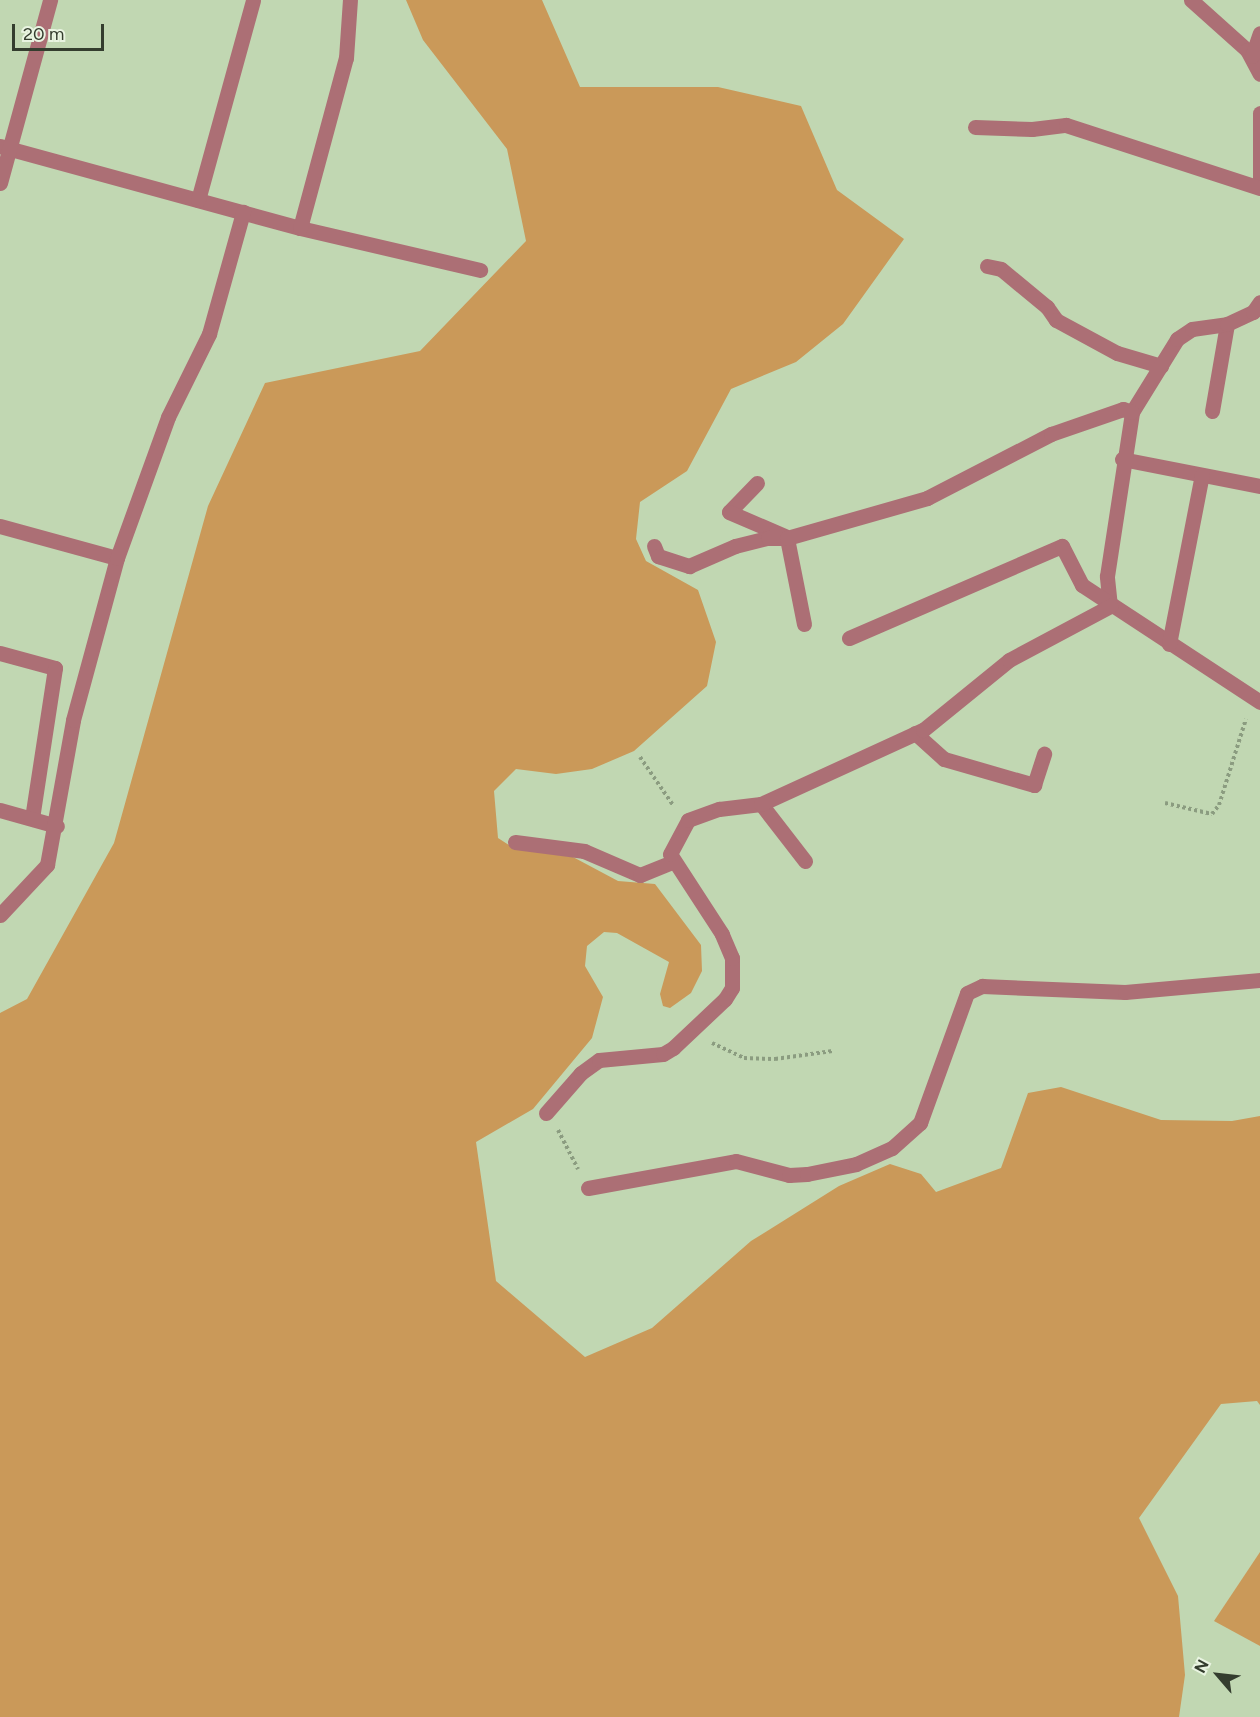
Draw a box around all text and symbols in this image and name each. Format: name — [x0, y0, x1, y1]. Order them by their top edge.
scale bar — [15, 12, 106, 50]
text: 20 m — [23, 23, 64, 45]
north arrow — [1188, 1645, 1248, 1705]
text: N — [1190, 1656, 1213, 1676]

